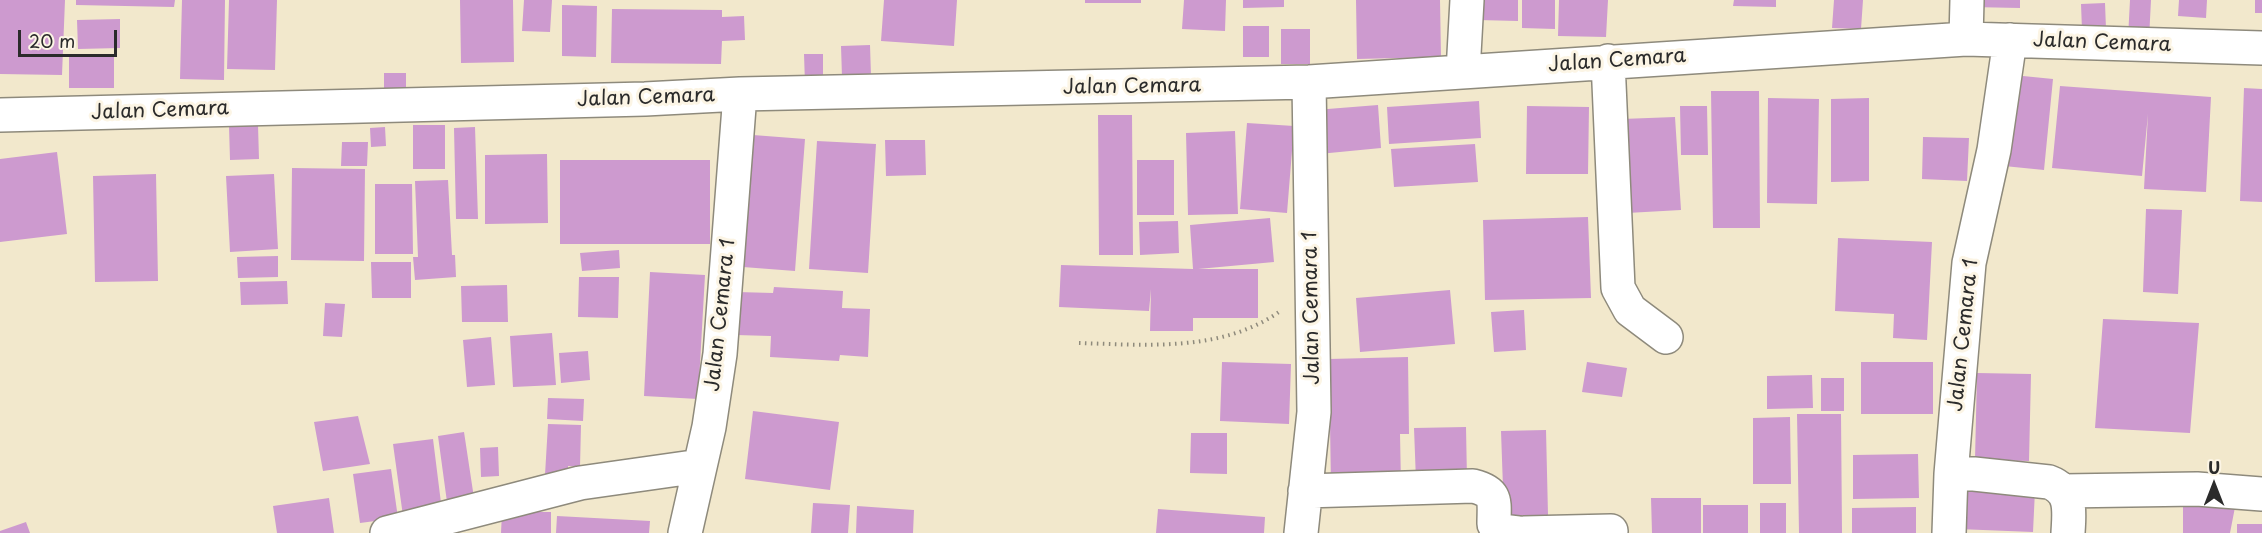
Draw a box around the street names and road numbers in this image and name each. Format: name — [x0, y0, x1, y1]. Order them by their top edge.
street label: Jalan Cemara — [2033, 29, 2171, 57]
street label: Jalan Cemara — [1547, 44, 1687, 78]
street label: Jalan Cemara — [1063, 74, 1201, 100]
street label: Jalan Cemara — [577, 84, 715, 112]
street label: Jalan Cemara — [91, 97, 229, 125]
street label: Jalan Cemara 1 — [1299, 231, 1325, 385]
street label: Jalan Cemara 1 — [701, 237, 741, 393]
street label: Jalan Cemara 1 — [1944, 257, 1984, 413]

